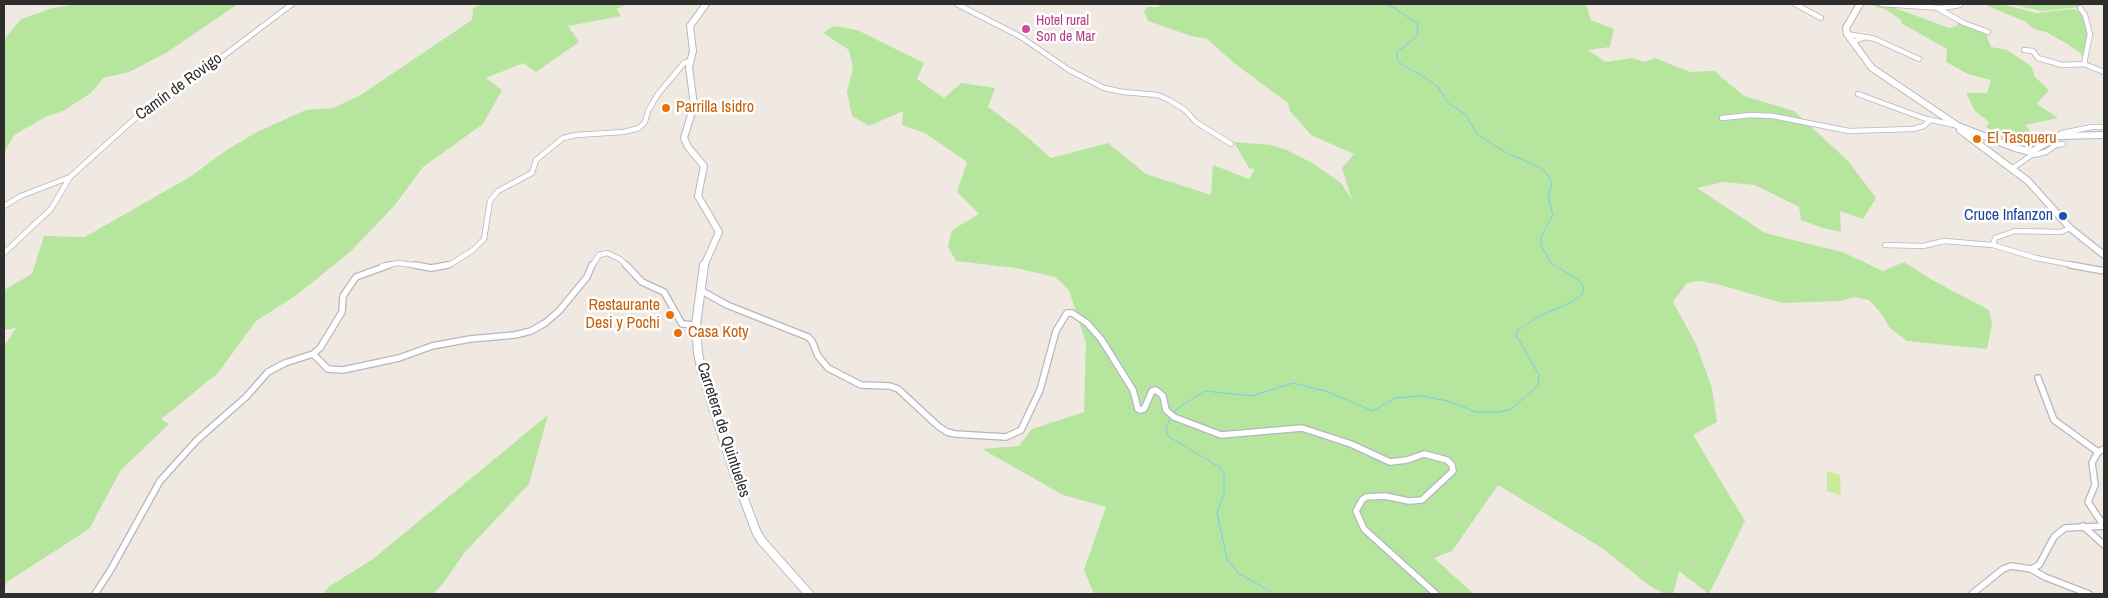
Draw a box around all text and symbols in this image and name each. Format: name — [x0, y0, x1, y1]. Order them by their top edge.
place label: Hotel rural Son de Mar — [1036, 13, 1095, 46]
marker: Hotel rural Son de Mar — [1020, 23, 1032, 35]
street label: Camín de Rovigo — [132, 49, 226, 125]
place label: Parrilla Isidro — [676, 98, 754, 118]
marker: Parrilla Isidro — [660, 102, 672, 114]
place label: El Tasqueru — [1987, 129, 2057, 149]
marker: El Tasqueru — [1971, 133, 1983, 145]
place label: Cruce Infanzon — [1964, 206, 2053, 226]
marker: Cruce Infanzon — [2057, 210, 2069, 222]
place label: Restaurante Desi y Pochi — [586, 296, 660, 334]
marker: Restaurante Desi y Pochi — [664, 309, 676, 321]
place label: Casa Koty — [688, 323, 749, 343]
marker: Casa Koty — [672, 327, 684, 339]
street label: Carretera de Quintueles — [692, 360, 754, 500]

